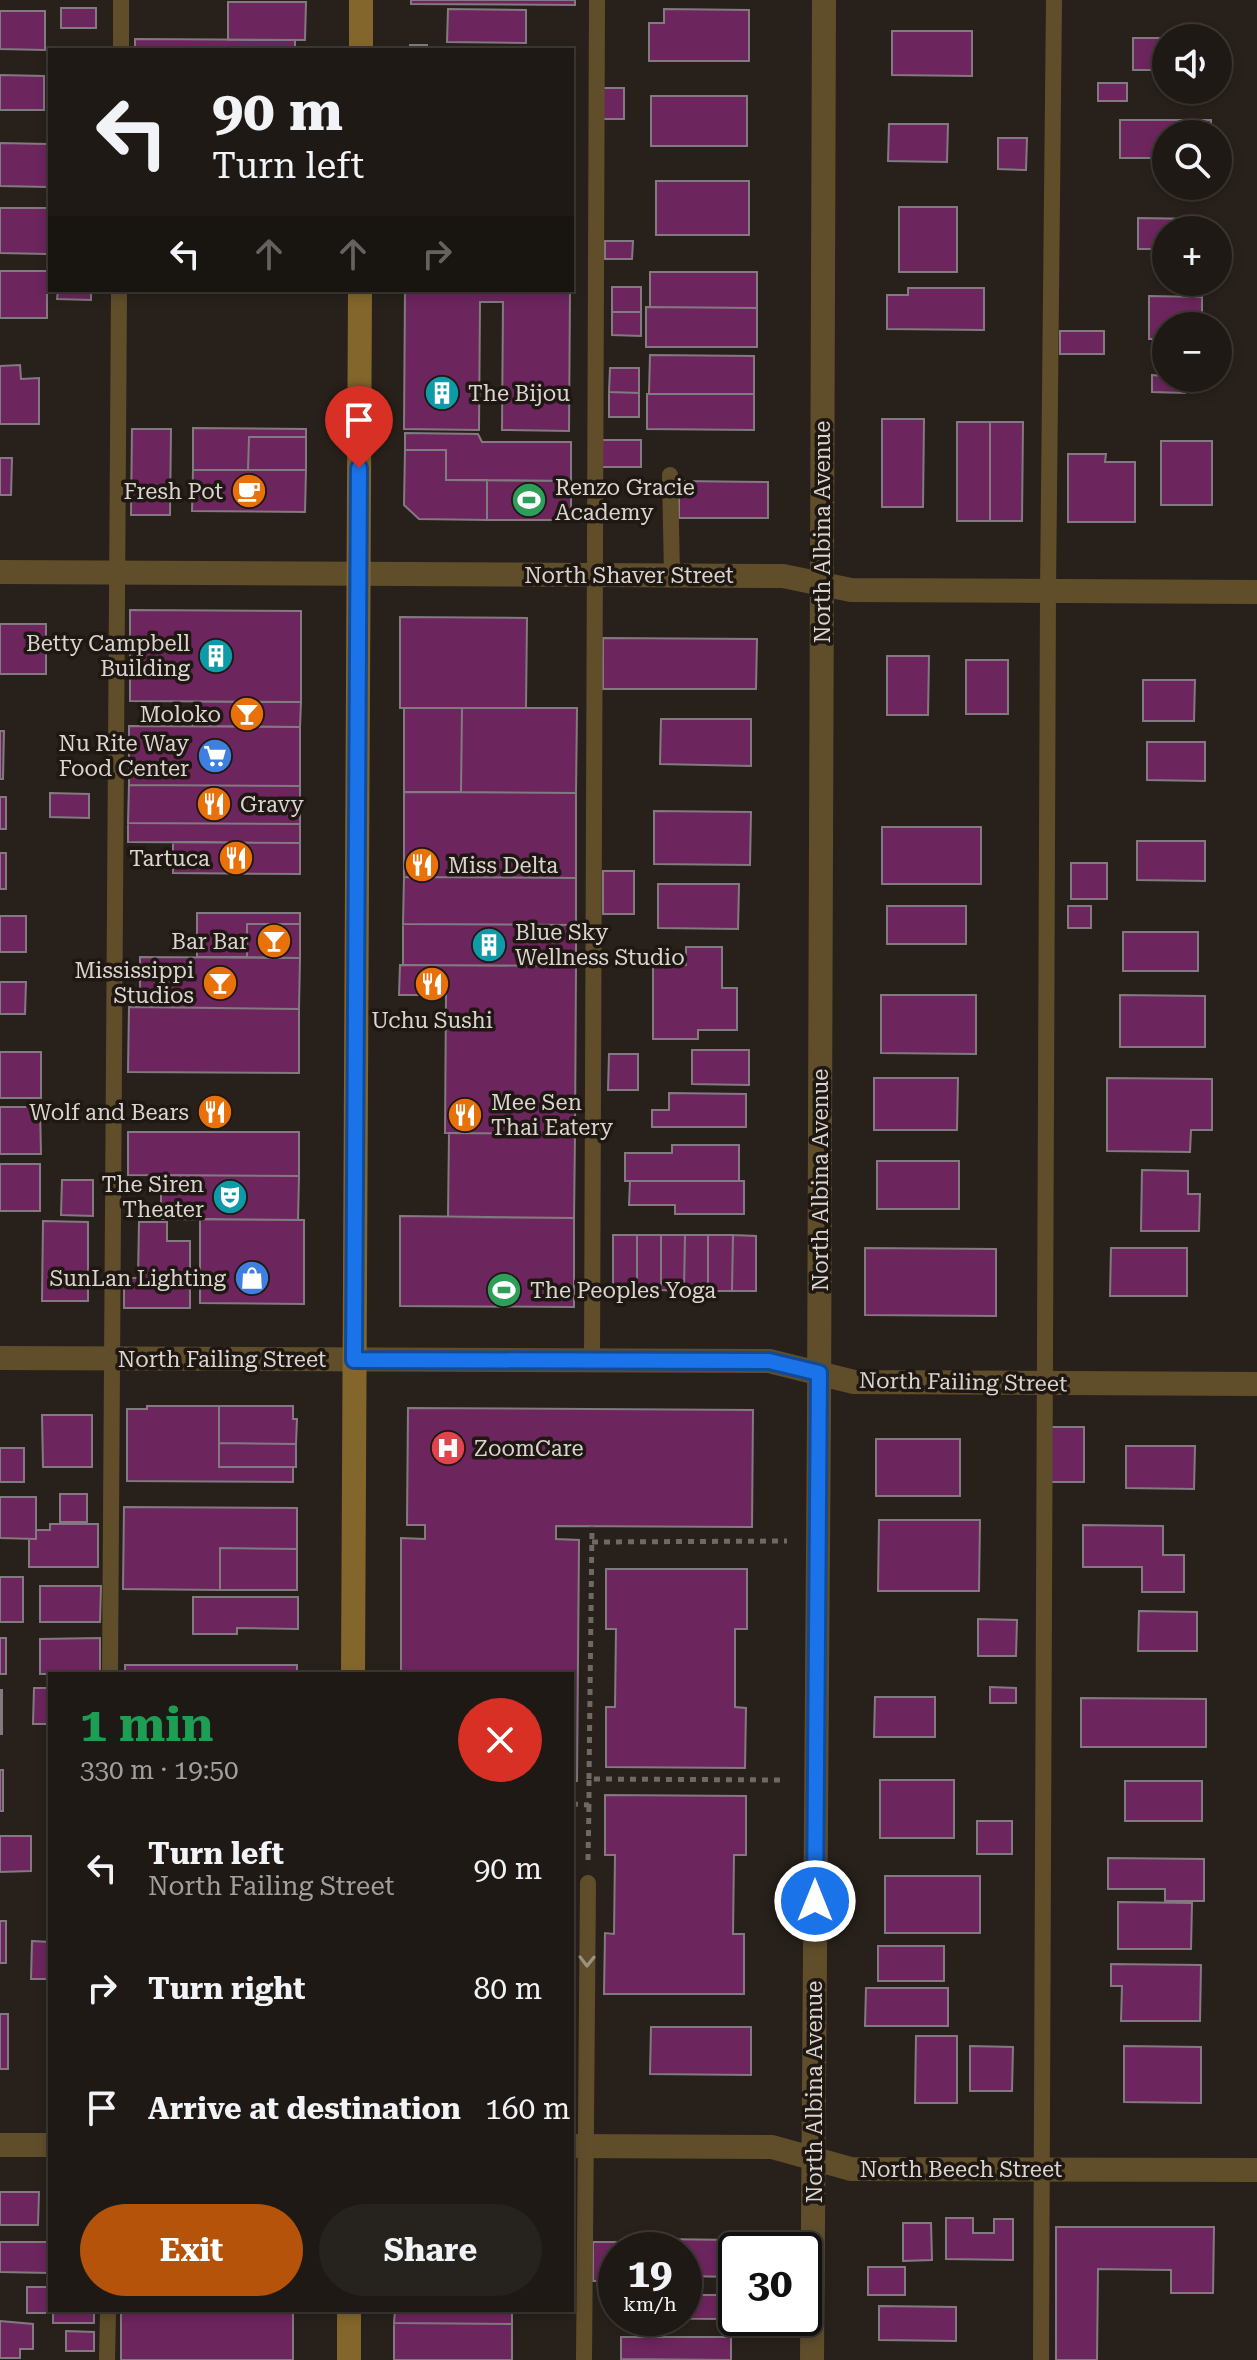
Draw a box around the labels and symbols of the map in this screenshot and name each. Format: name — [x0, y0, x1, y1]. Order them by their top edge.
building icon: The Bijou — [423, 374, 461, 412]
place label: The Bijou — [468, 381, 570, 406]
pin — [325, 386, 393, 468]
street label: North Albina Avenue — [810, 421, 835, 643]
cafe icon: Fresh Pot — [230, 472, 268, 510]
place label: Renzo Gracie Academy — [555, 475, 695, 525]
place label: Fresh Pot — [124, 479, 223, 504]
sports icon: Renzo Gracie Academy — [510, 481, 548, 519]
street label: North Shaver Street — [524, 563, 734, 588]
place label: Betty Campbell Building — [26, 631, 190, 681]
building icon: Betty Campbell Building — [197, 637, 235, 675]
bar icon: Moloko — [228, 695, 266, 733]
place label: Moloko — [140, 702, 221, 727]
place label: Nu Rite Way Food Center — [59, 731, 189, 781]
supermarket icon: Nu Rite Way Food Center — [196, 737, 234, 775]
restaurant icon: Gravy — [195, 785, 233, 823]
place label: Gravy — [240, 792, 304, 817]
restaurant icon: Tartuca — [217, 839, 255, 877]
place label: Tartuca — [129, 846, 210, 871]
restaurant icon: Miss Delta — [403, 846, 441, 884]
place label: Miss Delta — [448, 853, 558, 878]
place label: Blue Sky Wellness Studio — [515, 920, 685, 970]
bar icon: Bar Bar — [255, 922, 293, 960]
building icon: Blue Sky Wellness Studio — [470, 926, 508, 964]
place label: Bar Bar — [171, 929, 248, 954]
place label: Mississippi Studios — [74, 958, 194, 1008]
bar icon: Mississippi Studios — [201, 964, 239, 1002]
restaurant icon: Uchu Sushi — [413, 965, 451, 1003]
place label: Uchu Sushi — [371, 1008, 493, 1033]
street label: North Albina Avenue — [808, 1069, 833, 1291]
place label: Mee Sen Thai Eatery — [491, 1090, 613, 1140]
restaurant icon: Wolf and Bears — [196, 1093, 234, 1131]
restaurant icon: Mee Sen Thai Eatery — [446, 1096, 484, 1134]
place label: Wolf and Bears — [29, 1100, 189, 1125]
place label: The Siren Theater — [102, 1172, 204, 1222]
theatre icon: The Siren Theater — [211, 1178, 249, 1216]
shop icon: SunLan Lighting — [233, 1259, 271, 1297]
place label: SunLan Lighting — [50, 1266, 226, 1291]
sports icon: The Peoples Yoga — [485, 1271, 523, 1309]
place label: The Peoples Yoga — [530, 1278, 716, 1303]
street label: North Failing Street — [118, 1347, 326, 1372]
street label: North Failing Street — [859, 1368, 1067, 1396]
hospital icon: ZoomCare — [429, 1429, 467, 1467]
place label: ZoomCare — [474, 1436, 584, 1461]
position arrow — [773, 1859, 857, 1943]
one-way arrow — [578, 1955, 596, 1968]
street label: North Albina Avenue — [802, 1981, 827, 2203]
street label: North Beech Street — [860, 2157, 1062, 2182]
speed limit sign: 30 — [718, 2232, 822, 2336]

